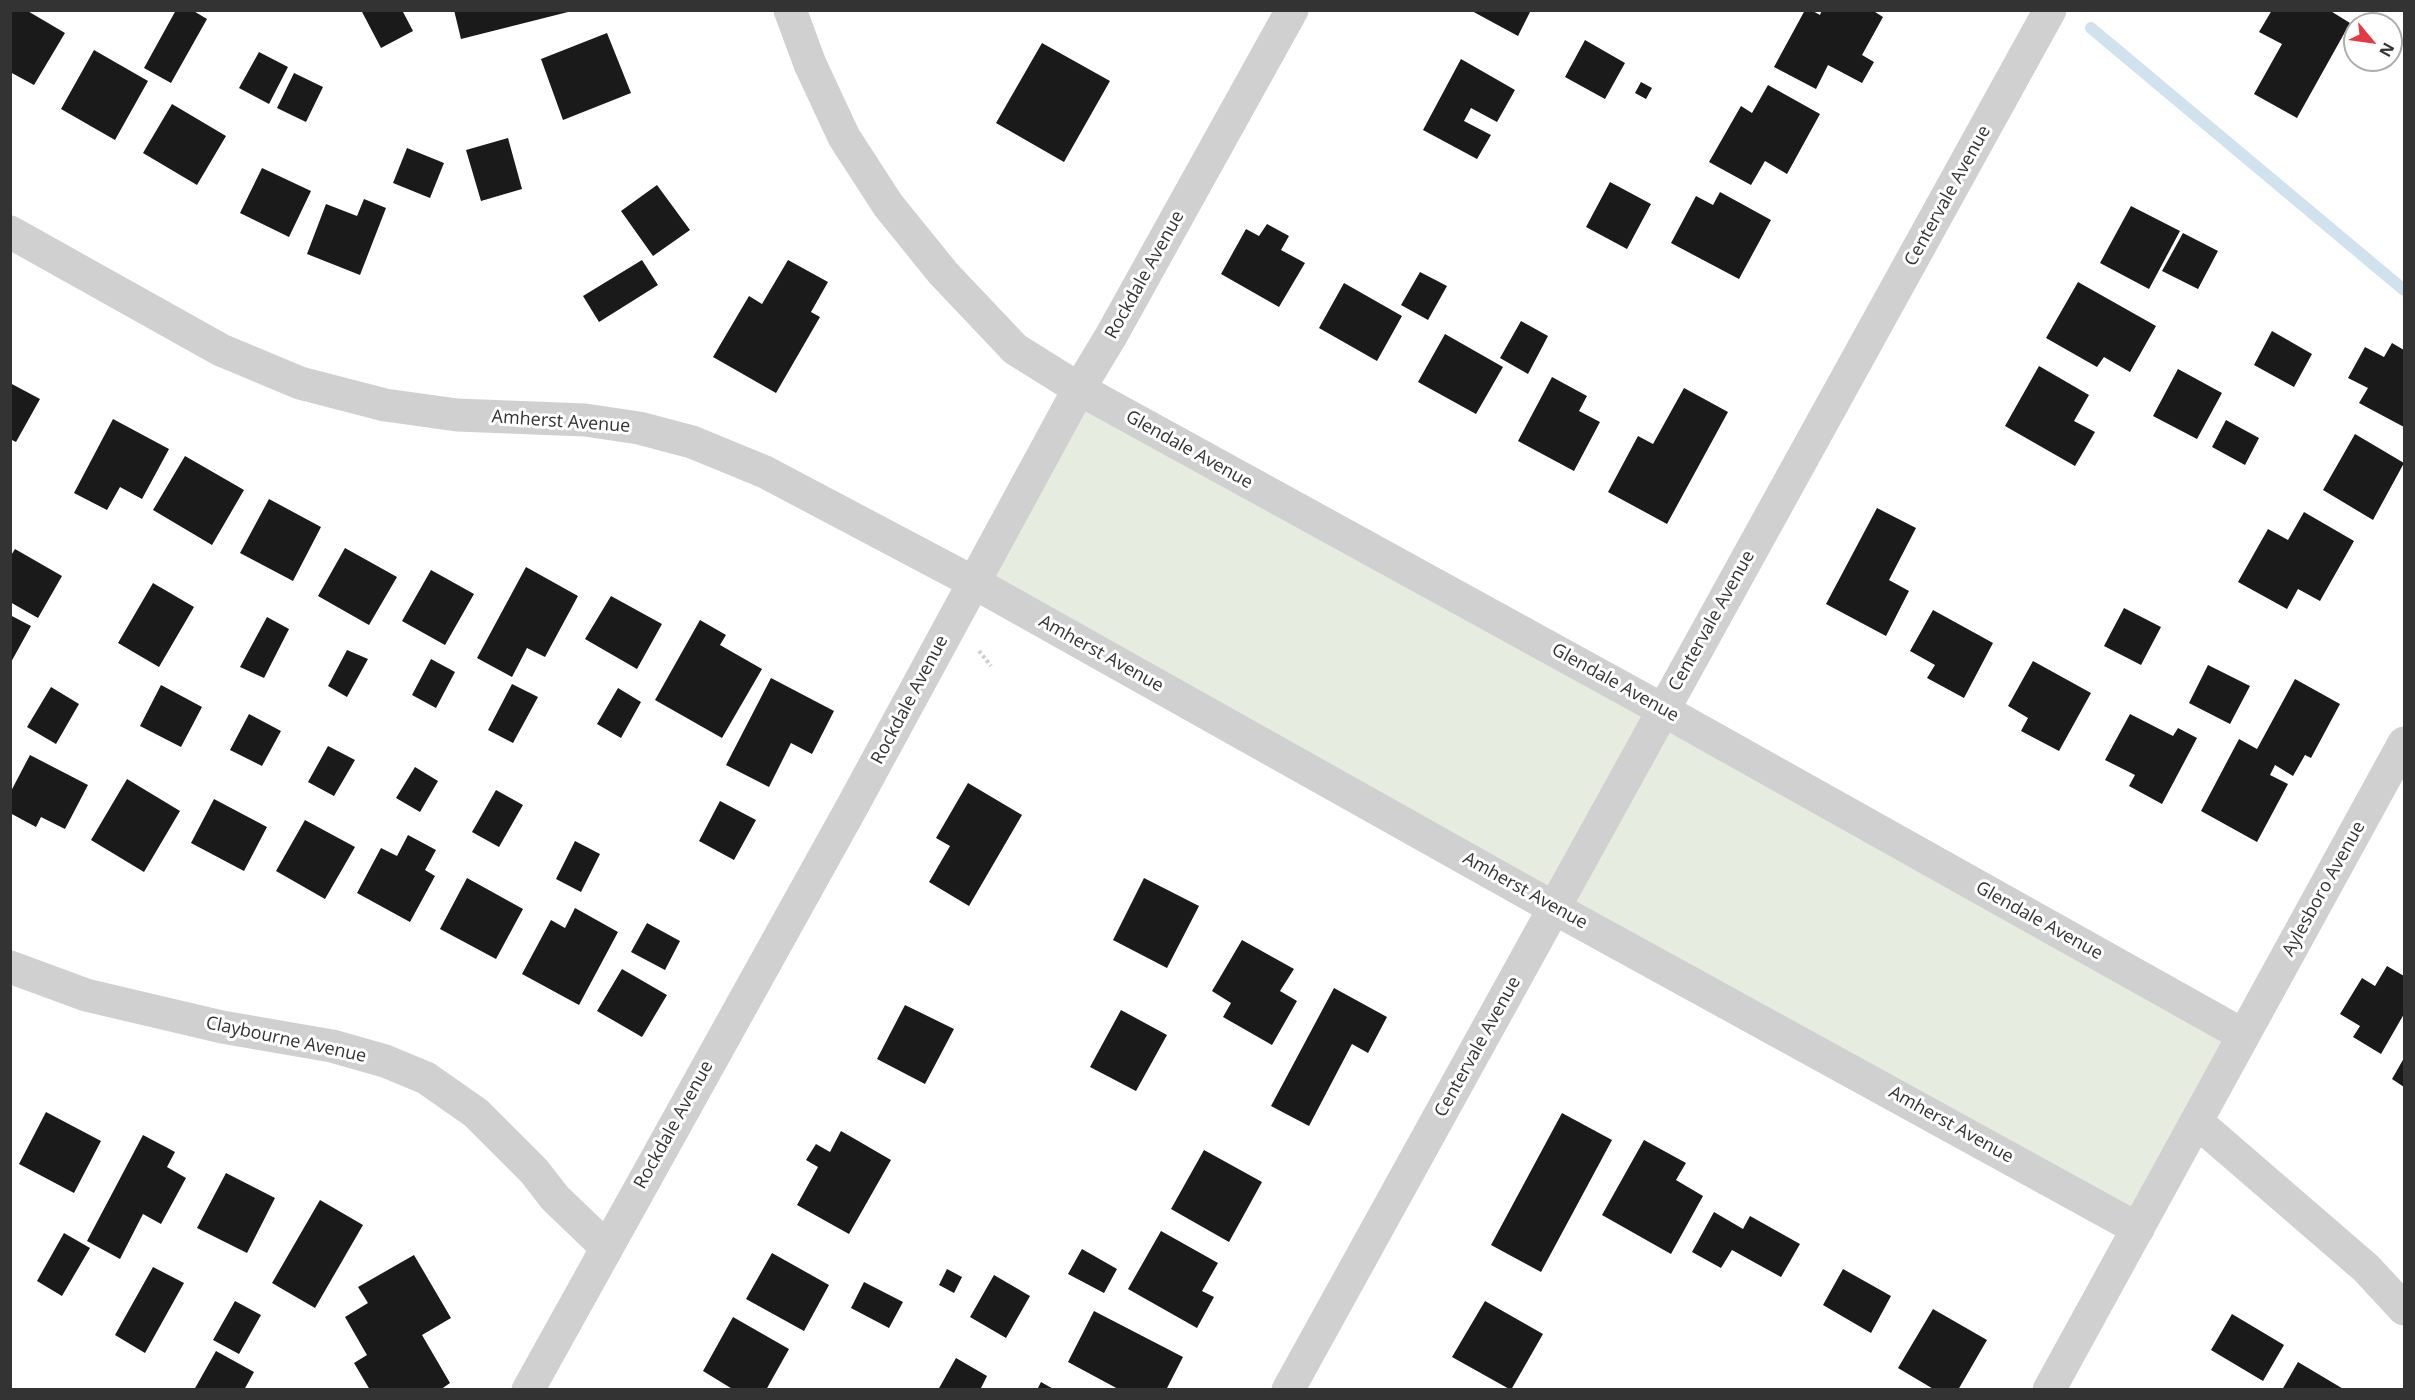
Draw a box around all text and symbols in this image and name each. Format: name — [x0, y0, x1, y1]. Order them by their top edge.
north arrow — [2343, 12, 2403, 72]
text: N — [2374, 39, 2400, 61]
street label: Centervale Avenue — [1900, 122, 1996, 270]
street label: Rockdale Avenue — [1101, 207, 1189, 343]
street label: Amherst Avenue — [491, 406, 631, 438]
street label: Glendale Avenue — [1122, 406, 1256, 494]
street label: Centervale Avenue — [1664, 547, 1760, 695]
street label: Amherst Avenue — [1035, 611, 1167, 697]
street label: Rockdale Avenue — [867, 632, 953, 768]
street label: Glendale Avenue — [1548, 639, 1682, 727]
street label: Aylesboro Avenue — [2278, 818, 2370, 960]
street label: Amherst Avenue — [1459, 848, 1591, 934]
street label: Glendale Avenue — [1972, 877, 2106, 965]
street label: Centervale Avenue — [1430, 973, 1526, 1121]
street label: Claybourne Avenue — [204, 1012, 368, 1068]
street label: Rockdale Avenue — [630, 1057, 718, 1193]
street label: Amherst Avenue — [1885, 1082, 2017, 1168]

